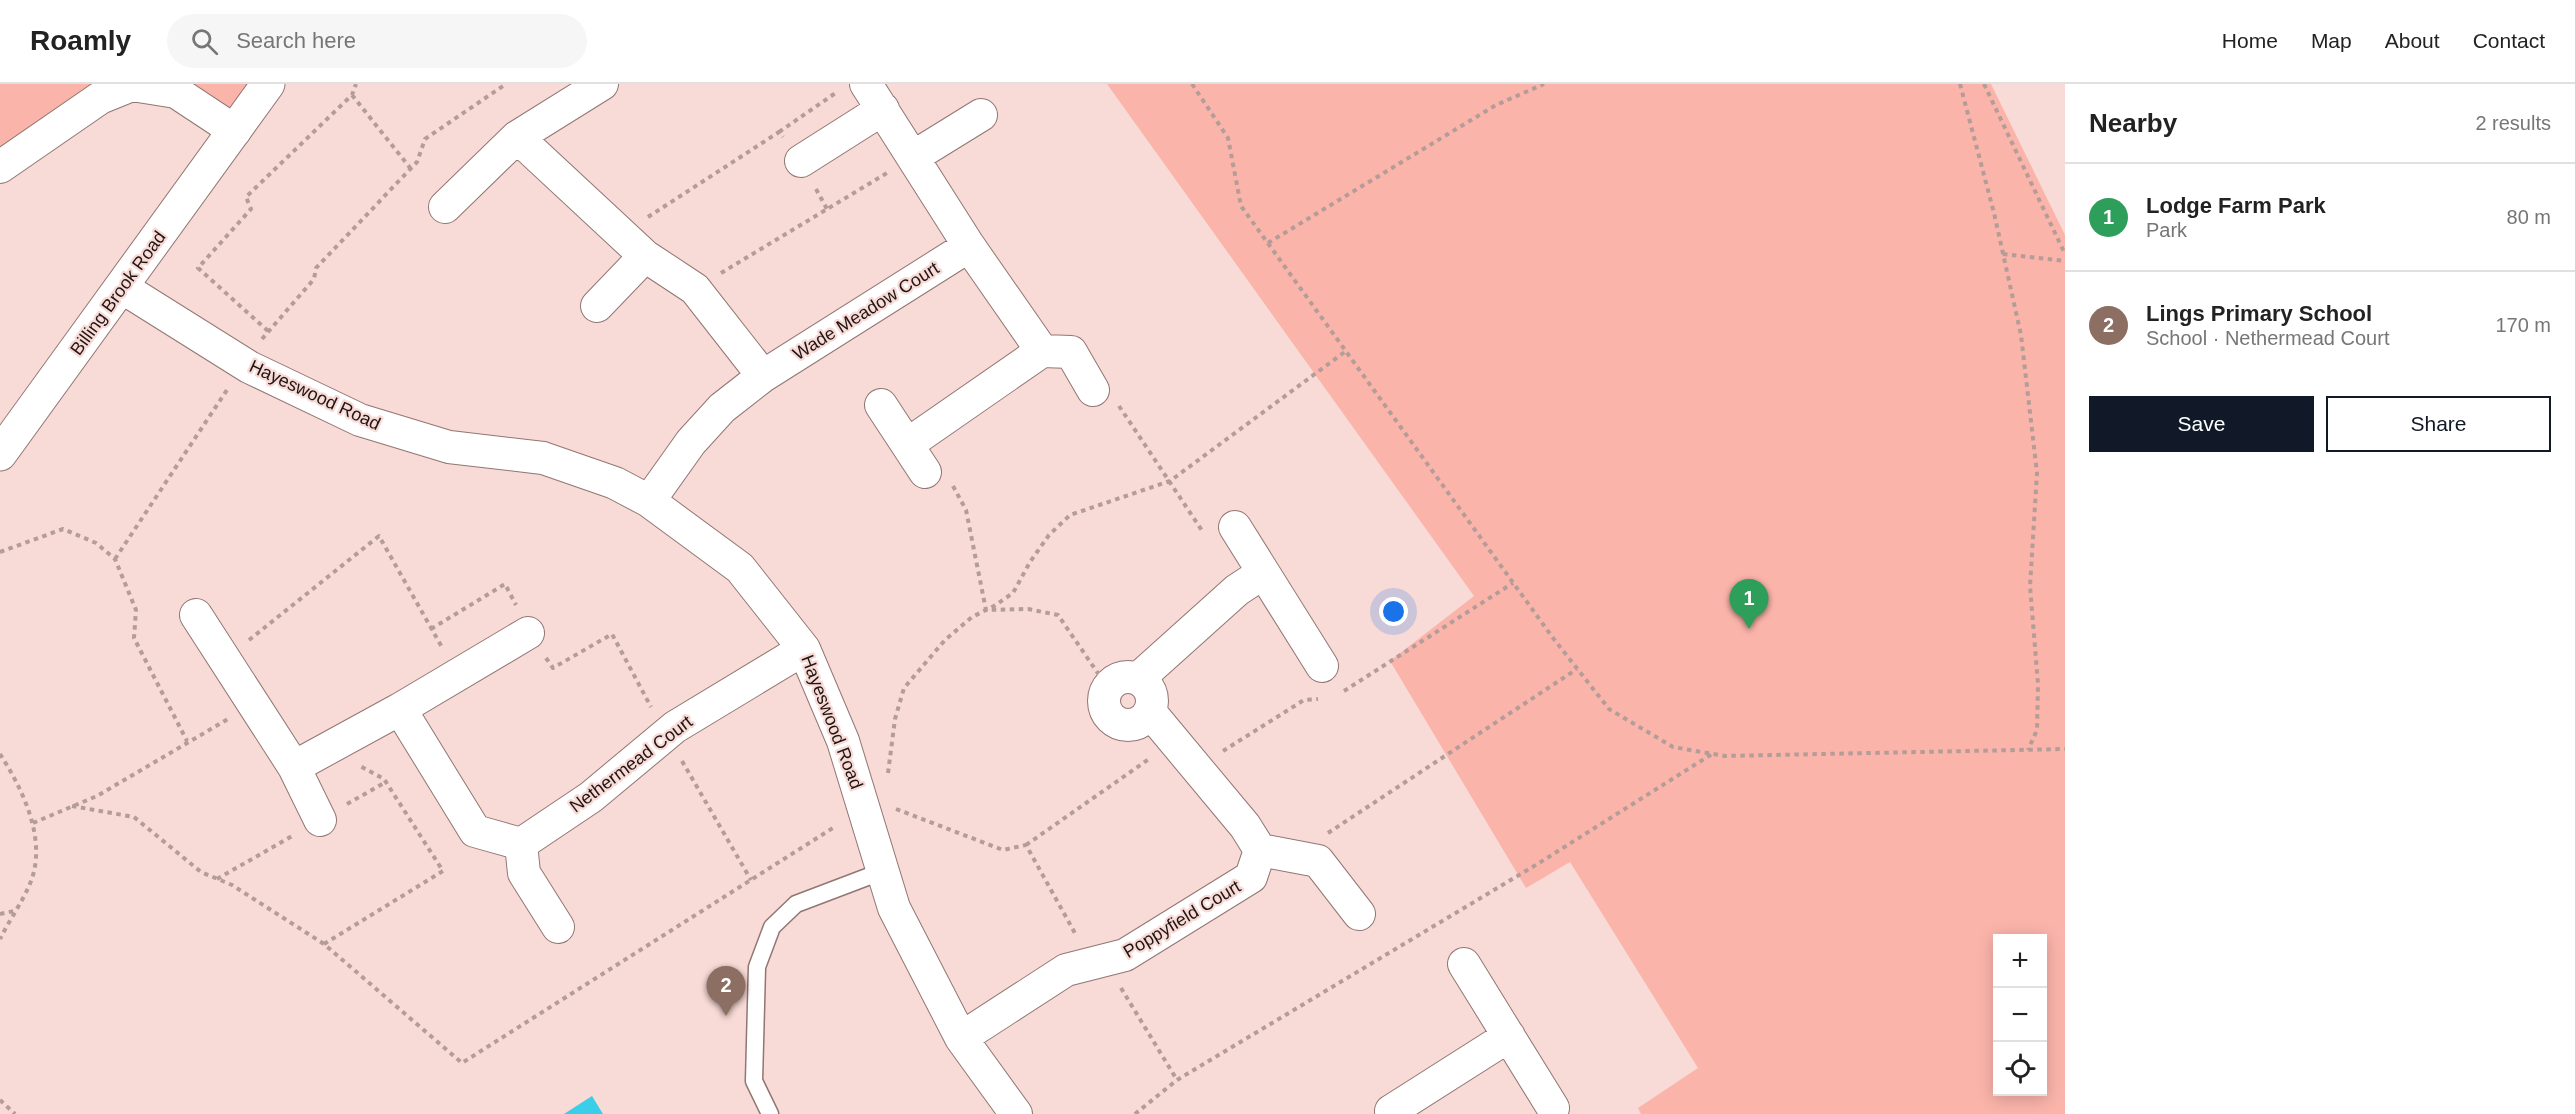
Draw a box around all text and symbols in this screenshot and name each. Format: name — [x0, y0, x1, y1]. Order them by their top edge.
search box — [167, 14, 587, 68]
text: Roamly — [30, 25, 131, 56]
icon: search — [188, 25, 221, 58]
text: Search here — [236, 28, 356, 53]
text: Home — [2222, 29, 2278, 52]
text: Map — [2311, 29, 2352, 52]
text: About — [2385, 29, 2440, 52]
text: Contact — [2473, 29, 2545, 52]
text: Nearby — [2089, 108, 2177, 138]
text: 2 results — [2475, 112, 2551, 134]
text: Lodge Farm Park — [2146, 193, 2326, 218]
text: 1 — [2103, 206, 2114, 228]
text: 80 m — [2507, 206, 2551, 228]
text: Park — [2146, 219, 2187, 241]
street label: Billing Brook Road — [66, 227, 170, 359]
street label: Wade Meadow Court — [789, 258, 943, 364]
text: Lings Primary School — [2146, 301, 2372, 326]
text: 2 — [2103, 314, 2114, 336]
text: 170 m — [2495, 314, 2551, 336]
text: School · Nethermead Court — [2146, 327, 2389, 349]
street label: Hayeswood Road — [246, 356, 384, 434]
button: Save — [2089, 396, 2314, 452]
button: Share — [2326, 396, 2551, 452]
pin: 1 — [1730, 580, 1768, 629]
your location — [1379, 597, 1408, 626]
street label: Hayeswood Road — [797, 652, 867, 792]
street label: Nethermead Court — [566, 711, 696, 817]
street label: Poppyfield Court — [1120, 876, 1244, 962]
map controls — [1993, 934, 2047, 1096]
button: + — [1993, 934, 2047, 988]
pin: 2 — [706, 966, 746, 1016]
button: − — [1993, 988, 2047, 1042]
button: locate — [1993, 1042, 2047, 1096]

